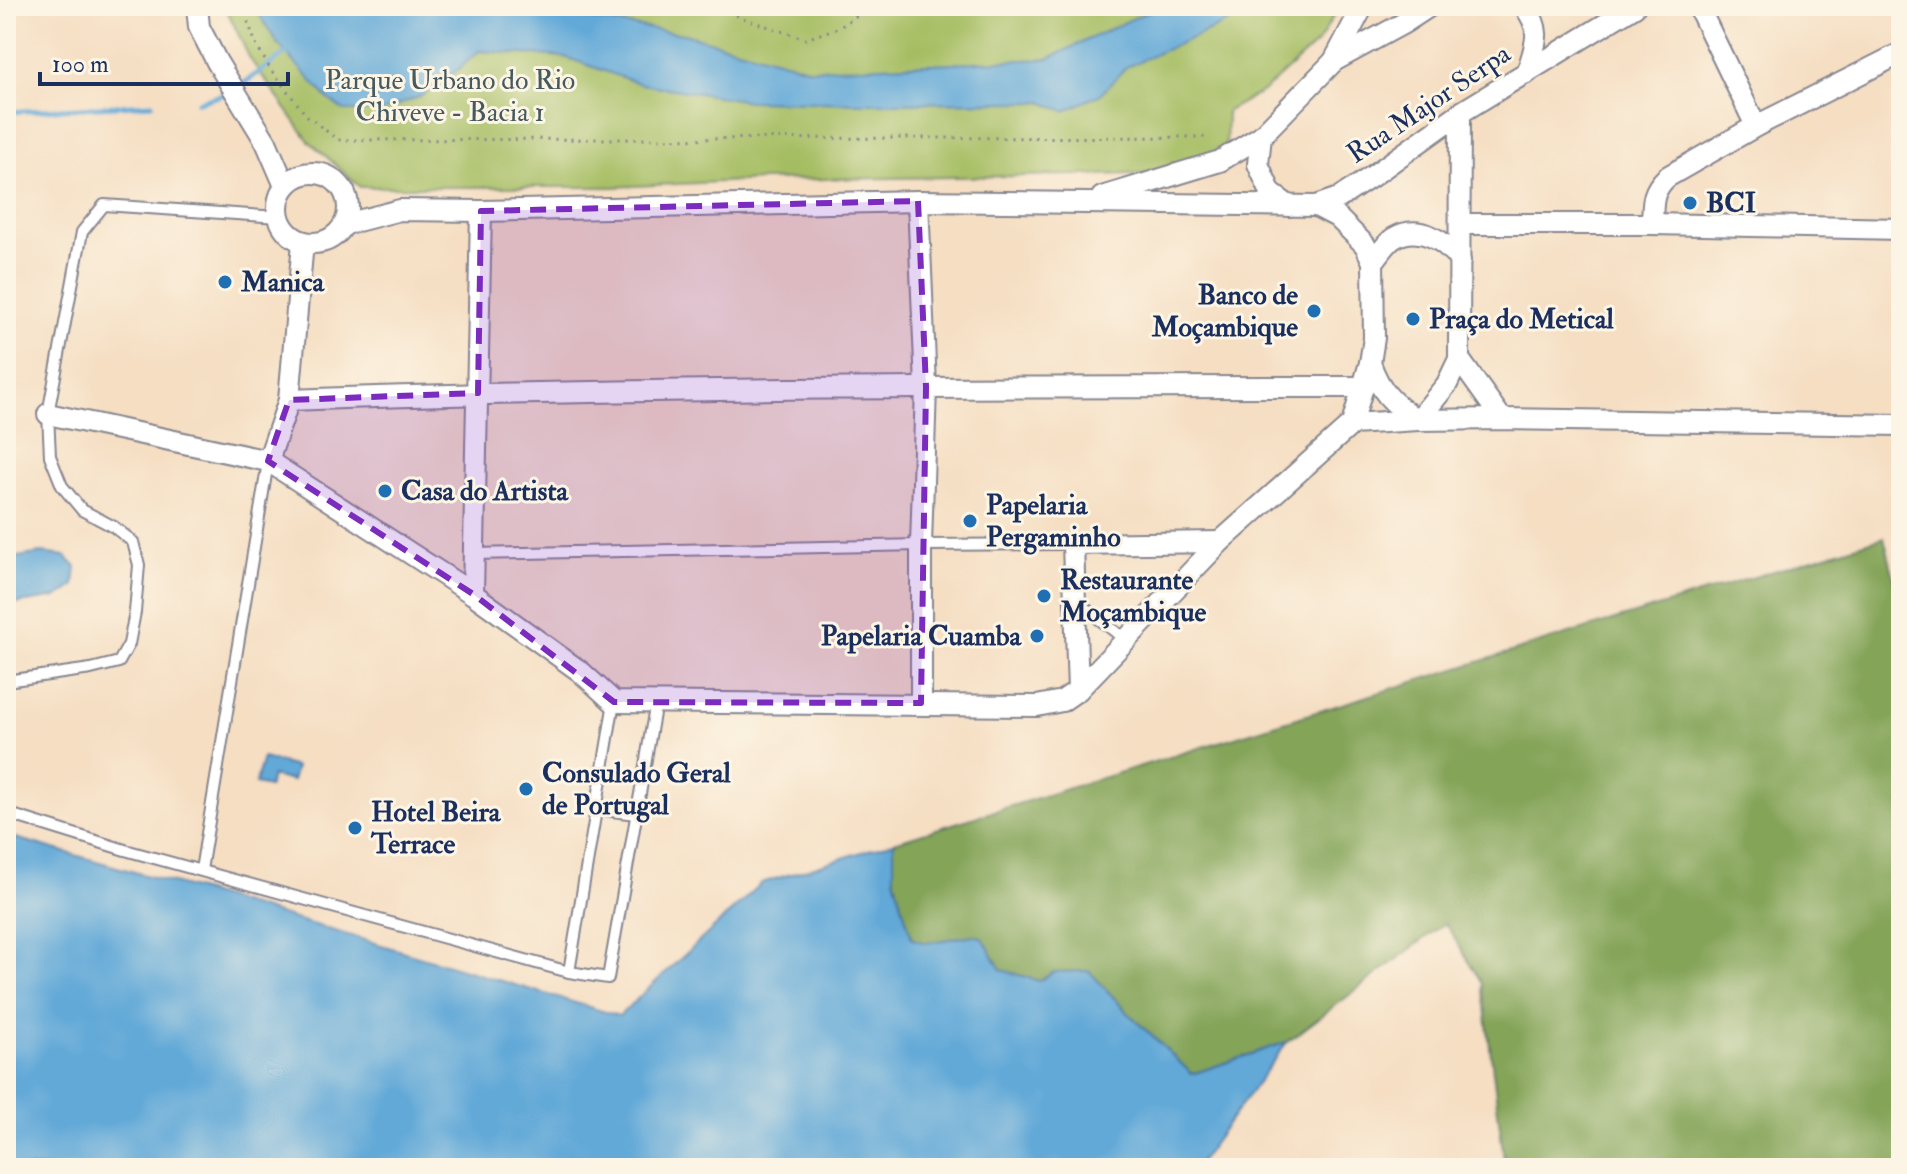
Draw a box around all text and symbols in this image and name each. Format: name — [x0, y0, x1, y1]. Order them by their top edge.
scale bar — [40, 36, 288, 86]
street label: Rua Major Serpa — [1341, 36, 1518, 172]
text: 100 m — [52, 49, 109, 80]
park label: Parque Urbano do Rio Chiveve - Bacia 1 — [325, 63, 575, 130]
place label: BCI — [1706, 186, 1756, 221]
marker: BCI — [1681, 194, 1699, 212]
place label: Manica — [240, 265, 325, 300]
marker: Manica — [216, 273, 234, 291]
place label: Banco de Moçambique — [1151, 278, 1298, 345]
marker: Banco de Moçambique — [1305, 302, 1323, 320]
place label: Praça do Metical — [1429, 302, 1614, 337]
marker: Praça do Metical — [1404, 310, 1422, 328]
place label: Casa do Artista — [401, 474, 569, 509]
marker: Casa do Artista — [376, 482, 394, 500]
place label: Papelaria Pergaminho — [986, 488, 1121, 555]
marker: Papelaria Pergaminho — [961, 512, 979, 530]
place label: Restaurante Moçambique — [1059, 563, 1206, 630]
marker: Restaurante Moçambique — [1035, 587, 1053, 605]
place label: Papelaria Cuamba — [821, 619, 1022, 654]
marker: Papelaria Cuamba — [1028, 627, 1046, 645]
place label: Consulado Geral de Portugal — [542, 756, 732, 823]
marker: Consulado Geral de Portugal — [517, 780, 535, 798]
place label: Hotel Beira Terrace — [370, 795, 502, 862]
marker: Hotel Beira Terrace — [346, 819, 364, 837]

